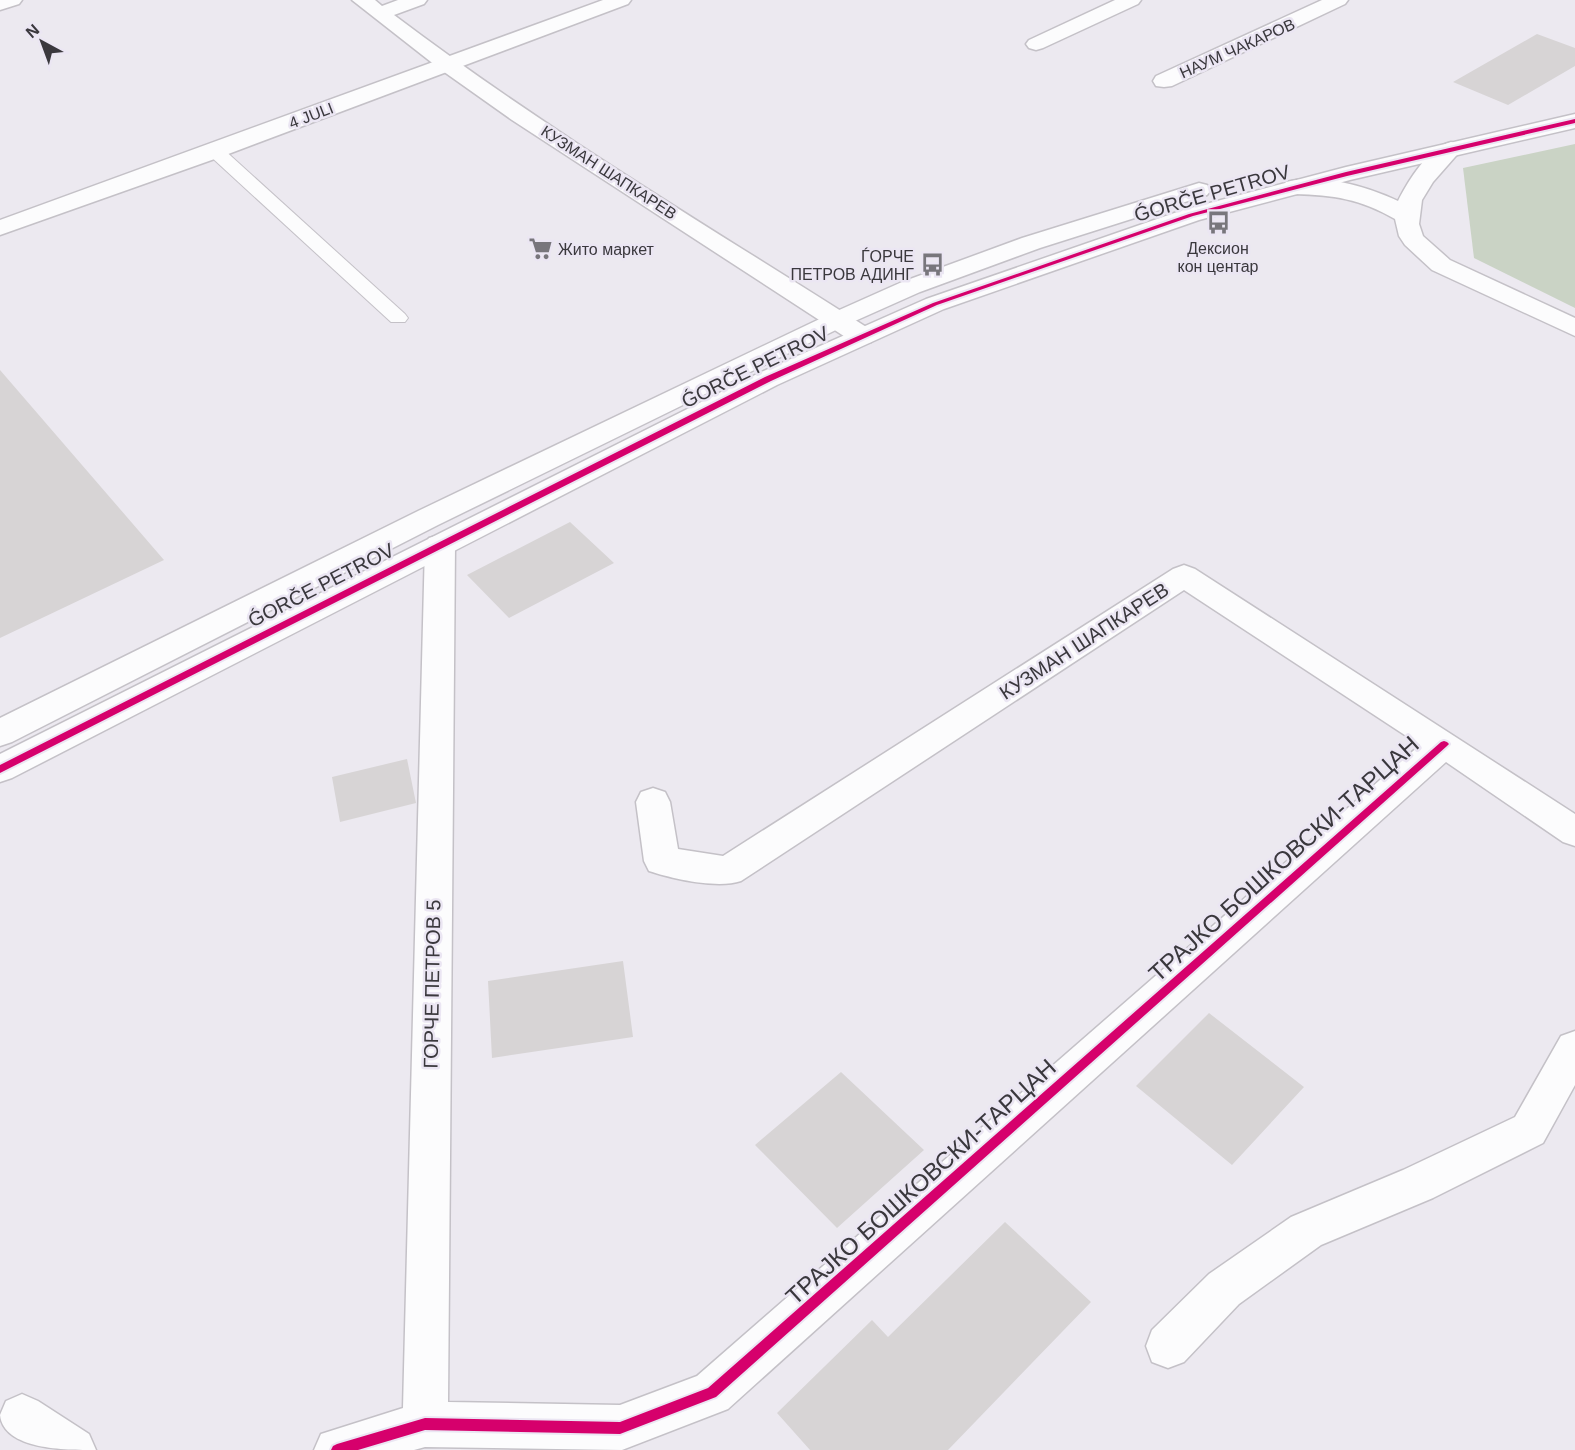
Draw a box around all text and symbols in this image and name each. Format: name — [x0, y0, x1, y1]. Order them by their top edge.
north arrow — [12, 12, 72, 72]
street label: НАУМ ЧАКАРОВ — [1177, 15, 1297, 81]
text: N — [23, 21, 42, 41]
street label: 4 JULI — [287, 99, 336, 132]
street label: КУЗМАН ШАПКАРЕВ — [538, 122, 679, 222]
street label: ǴORČE PETROV — [1132, 160, 1293, 226]
bus stop icon: Дексион кон центар — [1205, 210, 1231, 236]
supermarket icon: Жито маркет — [527, 236, 553, 262]
place label: Дексион кон центар — [1177, 240, 1259, 275]
place label: Жито маркет — [558, 241, 655, 258]
place label: ЃОРЧЕ ПЕТРОВ АДИНГ — [790, 247, 914, 283]
bus stop icon: ЃОРЧЕ ПЕТРОВ АДИНГ — [919, 252, 945, 278]
street label: ǴORČE PETROV — [678, 322, 833, 412]
street label: ǴORČE PETROV — [244, 538, 398, 631]
street label: КУЗМАН ШАПКАРЕВ — [995, 578, 1173, 704]
street label: ТРАЈКО БОШКОВСКИ-ТАРЦАН — [1143, 730, 1424, 987]
street label: ГОРЧЕ ПЕТРОВ 5 — [420, 899, 444, 1069]
street label: ТРАЈКО БОШКОВСКИ-ТАРЦАН — [780, 1053, 1061, 1310]

